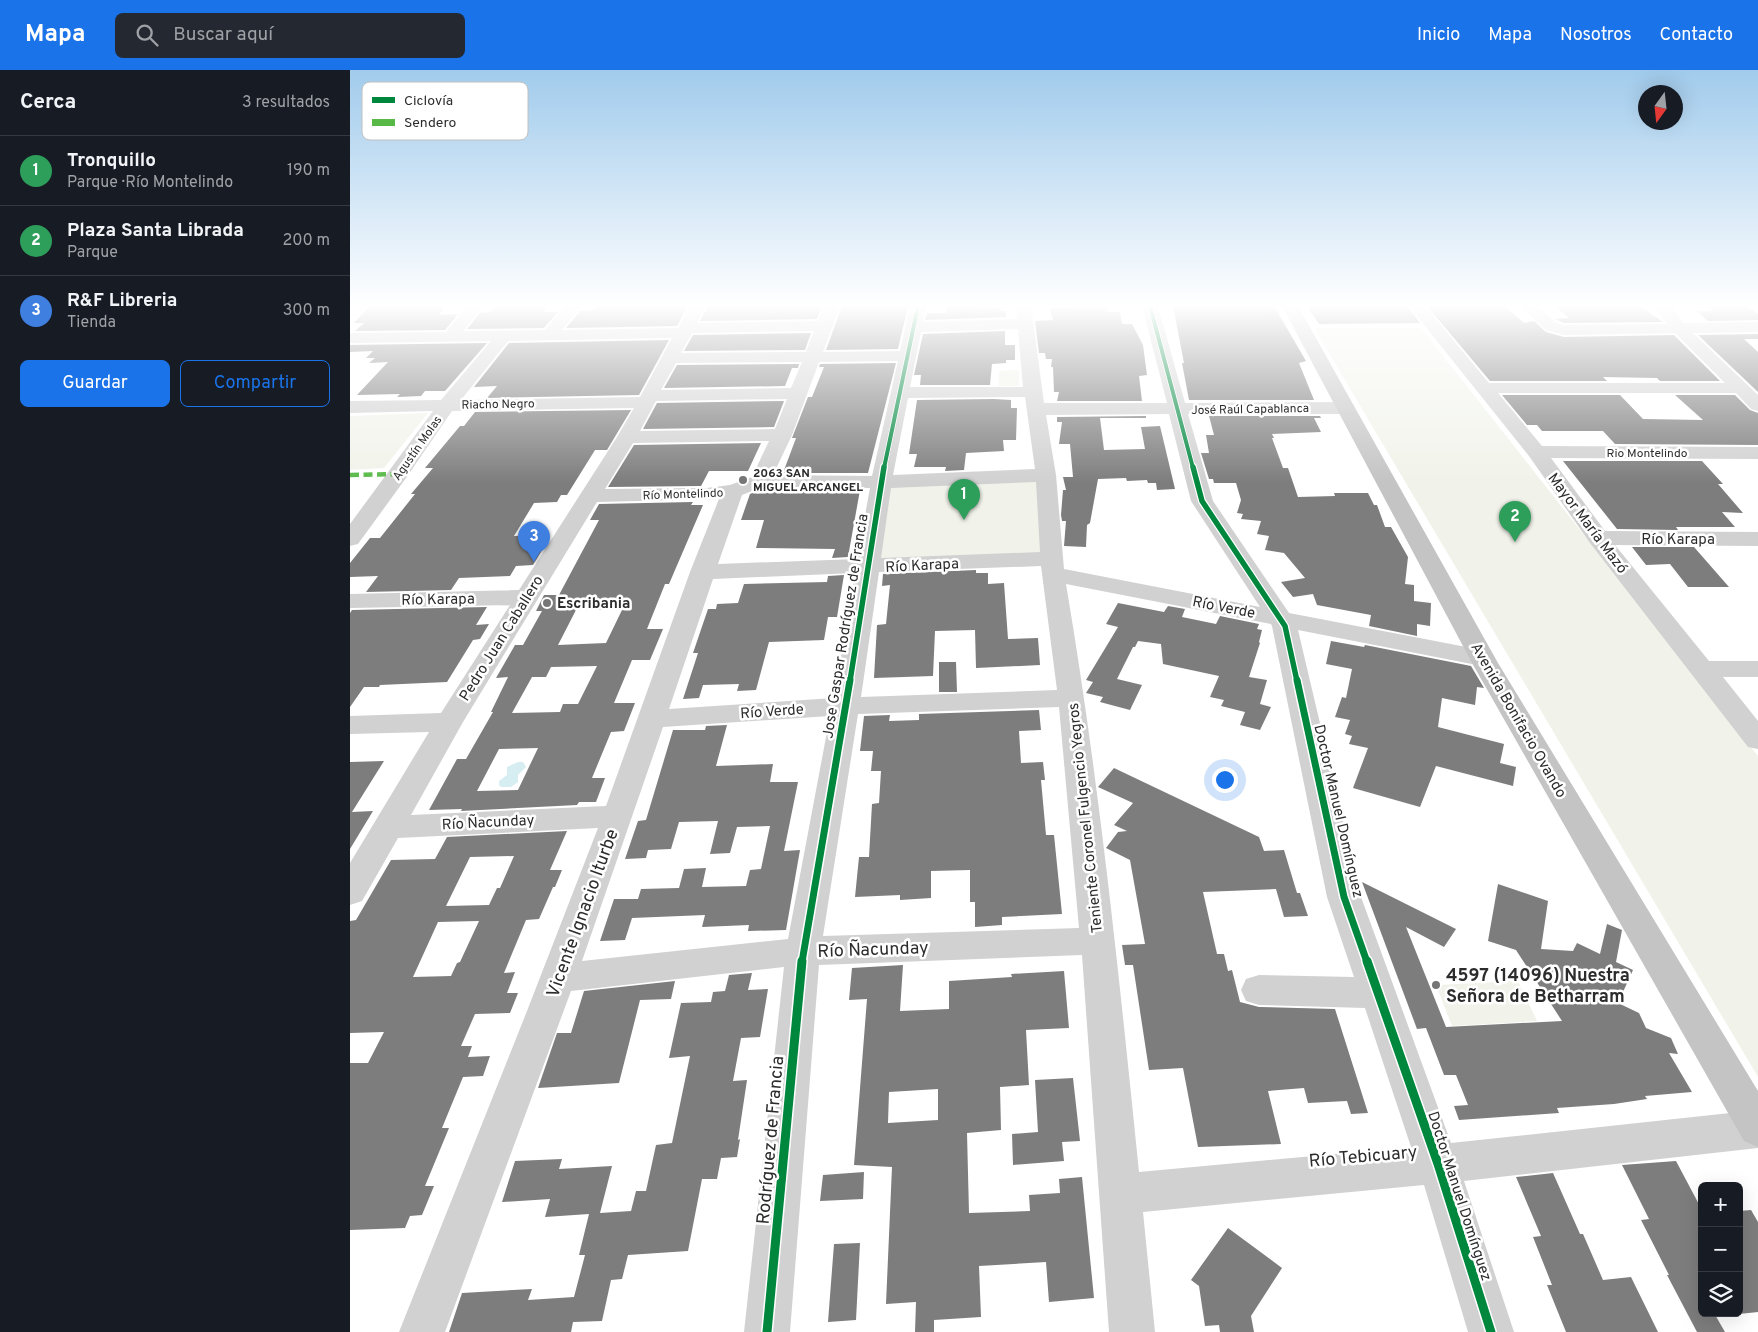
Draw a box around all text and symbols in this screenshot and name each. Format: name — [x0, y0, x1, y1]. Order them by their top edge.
search box — [115, 13, 465, 58]
text: Mapa — [25, 20, 85, 50]
icon: search — [133, 21, 161, 49]
text: Buscar aquí — [173, 23, 273, 47]
text: Inicio — [1417, 24, 1460, 47]
text: Mapa — [1488, 24, 1532, 47]
text: Nosotros — [1560, 24, 1632, 47]
text: Contacto — [1660, 24, 1733, 47]
legend — [362, 82, 528, 140]
north arrow — [1638, 85, 1683, 130]
text: Cerca — [20, 89, 76, 116]
text: 3 resultados — [242, 93, 330, 113]
text: Ciclovía — [404, 93, 453, 110]
text: Sendero — [404, 115, 457, 132]
text: Tronquillo — [67, 149, 156, 173]
text: 1 — [33, 161, 39, 181]
text: 190 m — [287, 161, 330, 181]
text: Parque · Río Montelindo — [67, 173, 233, 193]
text: Plaza Santa Librada — [67, 219, 244, 243]
text: 2 — [31, 231, 41, 251]
text: 200 m — [282, 231, 330, 251]
text: Parque — [67, 243, 118, 263]
text: R&F Libreria — [67, 289, 177, 313]
text: 3 — [31, 301, 41, 321]
text: 300 m — [283, 301, 330, 321]
text: Tienda — [67, 313, 116, 333]
button: Guardar — [20, 360, 170, 407]
button: Compartir — [180, 360, 330, 407]
street label: Riacho Negro — [461, 396, 535, 414]
street label: José Raúl Capablanca — [1191, 401, 1309, 419]
street label: Agustín Molas — [390, 413, 446, 484]
street label: Rio Montelindo — [1607, 446, 1688, 462]
place label: 2063 SAN MIGUEL ARCANGEL — [753, 466, 863, 496]
street label: Mayor María Mazó — [1543, 470, 1631, 578]
marker: 2063 SAN MIGUEL ARCANGEL — [737, 474, 749, 486]
pin: 1 — [948, 479, 980, 520]
street label: Río Montelindo — [642, 486, 724, 504]
pin: 2 — [1499, 501, 1531, 542]
street label: Jose Gaspar Rodríguez de Francia — [819, 513, 874, 740]
pin: 3 — [518, 521, 550, 562]
street label: Río Karapa — [1641, 531, 1715, 550]
street label: Río Karapa — [885, 555, 959, 578]
street label: Pedro Juan Caballero — [456, 573, 549, 705]
street label: Río Karapa — [401, 590, 475, 611]
street label: Río Verde — [1191, 593, 1257, 624]
place label: Escribania — [557, 595, 630, 614]
marker: Escribania — [541, 597, 553, 609]
street label: Avenida Bonifacio Ovando — [1466, 640, 1570, 802]
street label: Río Verde — [740, 701, 805, 724]
street label: Teniente Coronel Fulgencio Yegros — [1065, 702, 1108, 934]
street label: Doctor Manuel Domínguez — [1308, 723, 1367, 900]
your location — [1212, 767, 1238, 793]
street label: Río Ñacunday — [441, 811, 535, 835]
street label: Vicente Ignacio Iturbe — [542, 826, 625, 1001]
street label: Río Ñacunday — [817, 935, 929, 964]
place label: 4597 (14096) Nuestra Señora de Betharram — [1446, 965, 1630, 1009]
marker: 4597 (14096) Nuestra Señora de Betharram — [1430, 979, 1442, 991]
street label: Rodríguez de Francia — [753, 1055, 790, 1225]
street label: Doctor Manuel Domínguez — [1422, 1109, 1495, 1284]
street label: Río Tebicuary — [1308, 1141, 1418, 1174]
map controls — [1698, 1182, 1743, 1317]
button: + — [1698, 1182, 1743, 1227]
button: − — [1698, 1227, 1743, 1272]
button: layers — [1698, 1272, 1743, 1317]

